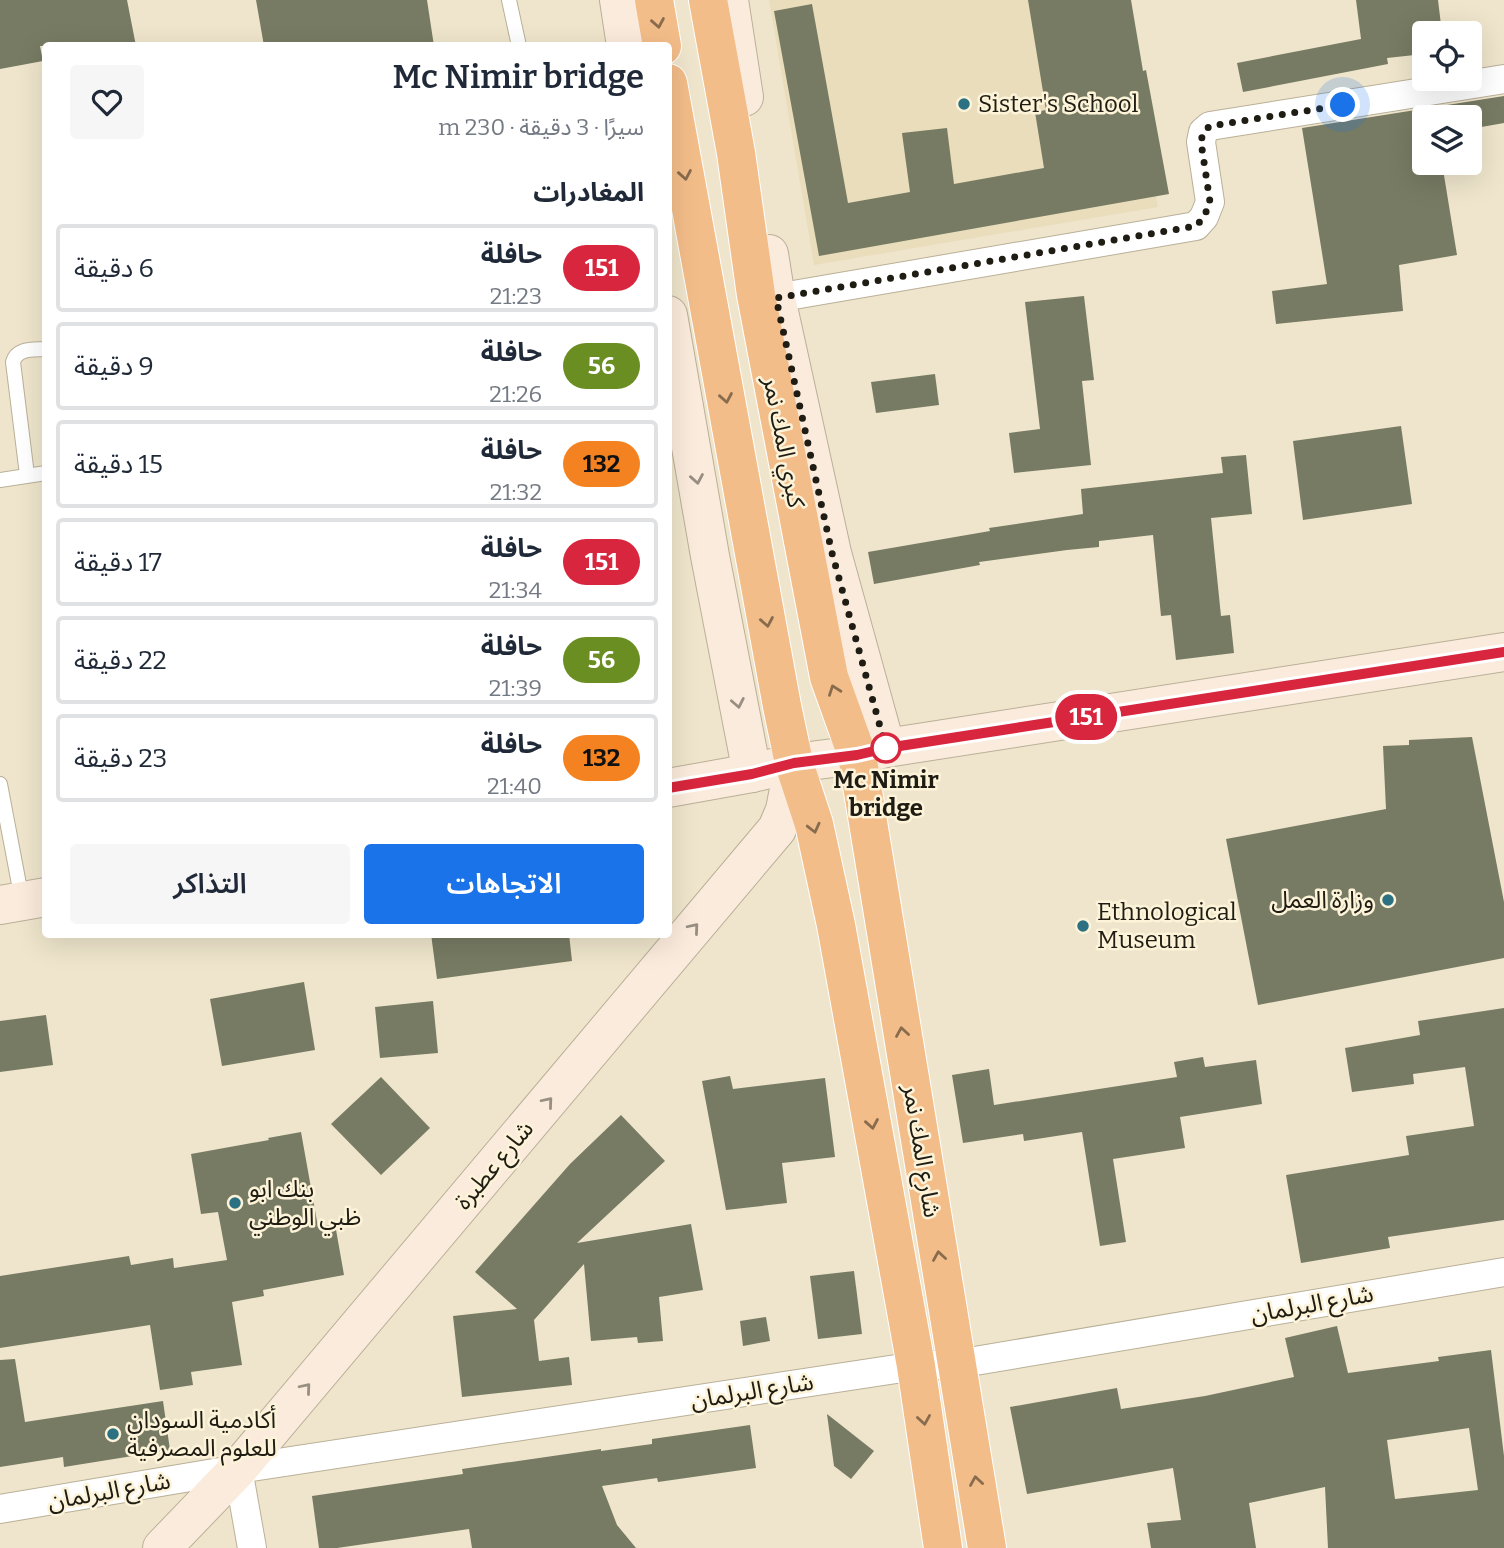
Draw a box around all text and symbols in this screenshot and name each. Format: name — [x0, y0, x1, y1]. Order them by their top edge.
one-way arrow — [650, 17, 665, 29]
map controls — [1412, 21, 1482, 175]
button: locate — [1412, 21, 1482, 91]
text: Mc Nimir bridge — [392, 57, 644, 97]
button: heart — [70, 65, 144, 139]
your location — [1325, 87, 1360, 122]
place label: Sister's School — [978, 90, 1139, 118]
marker: Sister's School — [956, 96, 972, 112]
button: layers — [1412, 105, 1482, 175]
text: سيرًا · 3 دقيقة · 230 m — [438, 113, 644, 141]
one-way arrow — [677, 169, 692, 181]
text: المغادرات — [533, 177, 644, 208]
text: حافلة — [481, 239, 542, 270]
text: 6 دقيقة — [74, 253, 154, 284]
text: 151 — [585, 254, 618, 282]
text: 21:23 — [490, 282, 542, 310]
text: حافلة — [481, 337, 542, 368]
text: 9 دقيقة — [74, 351, 154, 382]
text: 56 — [588, 352, 615, 380]
street label: كبري المك نمر — [753, 373, 811, 512]
text: 21:26 — [489, 380, 542, 408]
one-way arrow — [718, 392, 733, 404]
text: حافلة — [481, 435, 542, 466]
text: 15 دقيقة — [74, 449, 163, 480]
text: 132 — [583, 450, 620, 478]
one-way arrow — [689, 473, 704, 485]
text: 21:32 — [490, 478, 542, 506]
text: حافلة — [481, 533, 542, 564]
text: 17 دقيقة — [74, 547, 162, 578]
text: 151 — [585, 548, 618, 576]
text: 21:34 — [489, 576, 542, 604]
one-way arrow — [759, 616, 774, 628]
text: حافلة — [481, 631, 542, 662]
text: 22 دقيقة — [74, 645, 167, 676]
text: 56 — [588, 646, 615, 674]
text: 21:39 — [489, 674, 542, 702]
one-way arrow — [828, 685, 842, 697]
line badge: 151 — [1046, 694, 1126, 740]
one-way arrow — [730, 697, 745, 709]
text: 151 — [1069, 703, 1103, 731]
text: حافلة — [481, 729, 542, 760]
marker: Mc Nimir bridge — [871, 733, 901, 763]
text: 23 دقيقة — [74, 743, 167, 774]
text: 132 — [583, 744, 620, 772]
place label: Mc Nimir bridge — [833, 766, 939, 822]
text: 21:40 — [487, 772, 542, 800]
one-way arrow — [806, 822, 820, 834]
button: التذاكر — [70, 844, 350, 924]
button: الاتجاهات — [364, 844, 644, 924]
place label: وزارة العمل — [1271, 886, 1374, 914]
marker: وزارة العمل — [1380, 892, 1396, 908]
place label: Ethnological Museum — [1097, 898, 1237, 954]
marker: Ethnological Museum — [1075, 918, 1091, 934]
one-way arrow — [686, 923, 698, 936]
one-way arrow — [895, 1026, 910, 1038]
street label: شارع المك نمر — [895, 1082, 946, 1220]
one-way arrow — [539, 1097, 552, 1109]
street label: شارع عطبرة — [449, 1115, 541, 1217]
one-way arrow — [864, 1118, 879, 1130]
place label: بنك ابو ظبي الوطني — [249, 1175, 361, 1236]
marker: بنك ابو ظبي الوطني — [227, 1195, 243, 1211]
one-way arrow — [932, 1250, 947, 1262]
street label: شارع البرلمان — [1248, 1279, 1376, 1332]
street label: شارع البرلمان — [688, 1367, 816, 1418]
one-way arrow — [298, 1383, 310, 1396]
place label: أكادمية السودان للعلوم المصرفية — [127, 1404, 277, 1466]
one-way arrow — [916, 1414, 931, 1426]
marker: أكادمية السودان للعلوم المصرفية — [105, 1426, 121, 1442]
street label: شارع البرلمان — [45, 1466, 173, 1519]
one-way arrow — [969, 1475, 984, 1487]

